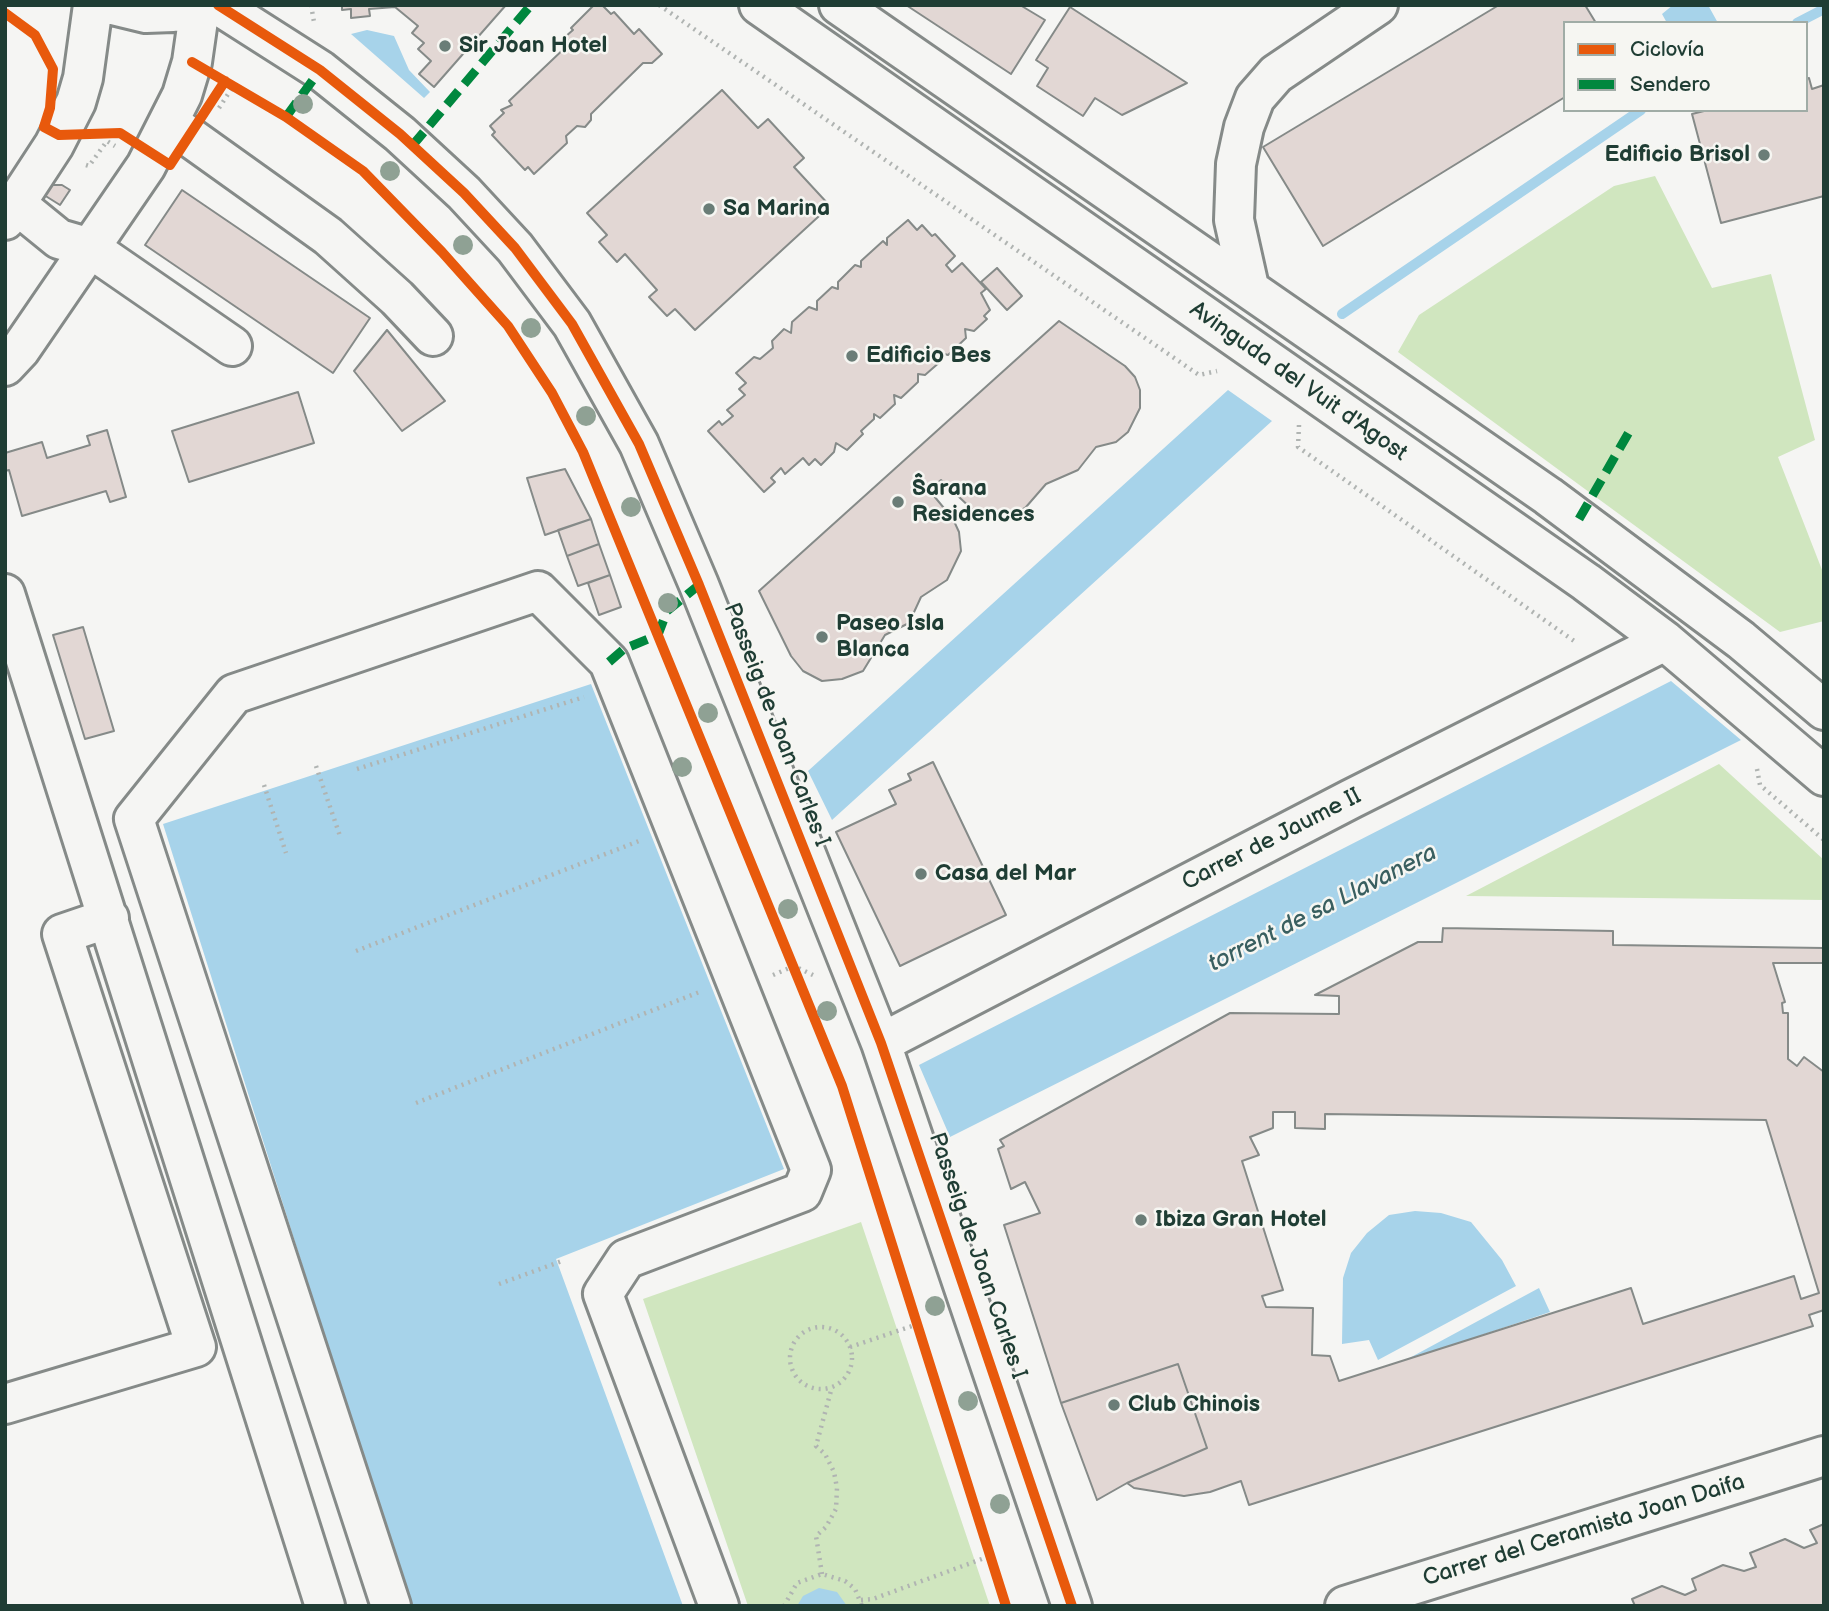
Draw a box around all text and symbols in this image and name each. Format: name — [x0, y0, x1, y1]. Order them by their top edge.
legend — [1563, 21, 1808, 112]
place label: Sir Joan Hotel — [459, 32, 607, 60]
text: Ciclovía — [1630, 37, 1704, 62]
marker: Sir Joan Hotel — [437, 38, 453, 54]
text: Sendero — [1630, 72, 1711, 97]
place label: Edificio Brisol — [1604, 141, 1750, 169]
marker: Edificio Brisol — [1756, 147, 1772, 163]
place label: Sa Marina — [723, 195, 830, 223]
marker: Sa Marina — [701, 201, 717, 217]
street label: Avinguda del Vuit d'Agost — [1184, 296, 1412, 468]
place label: Edificio Bes — [866, 342, 991, 370]
marker: Edificio Bes — [844, 348, 860, 364]
place label: Ŝarana Residences — [912, 475, 1035, 529]
marker: Ŝarana Residences — [890, 494, 906, 510]
street label: Passeig de Joan Carles I — [717, 599, 835, 851]
place label: Paseo Isla Blanca — [836, 610, 945, 664]
marker: Paseo Isla Blanca — [814, 629, 830, 645]
street label: Carrer de Jaume II — [1178, 783, 1366, 897]
water label: torrent de sa Llavanera — [1204, 839, 1442, 979]
place label: Casa del Mar — [935, 860, 1076, 888]
marker: Casa del Mar — [913, 866, 929, 882]
street label: Passeig de Joan Carles I — [922, 1129, 1032, 1383]
place label: Ibiza Gran Hotel — [1155, 1206, 1326, 1234]
marker: Ibiza Gran Hotel — [1133, 1212, 1149, 1228]
place label: Club Chinois — [1128, 1391, 1260, 1419]
marker: Club Chinois — [1106, 1397, 1122, 1413]
street label: Carrer del Ceramista Joan Daifa — [1420, 1469, 1748, 1593]

